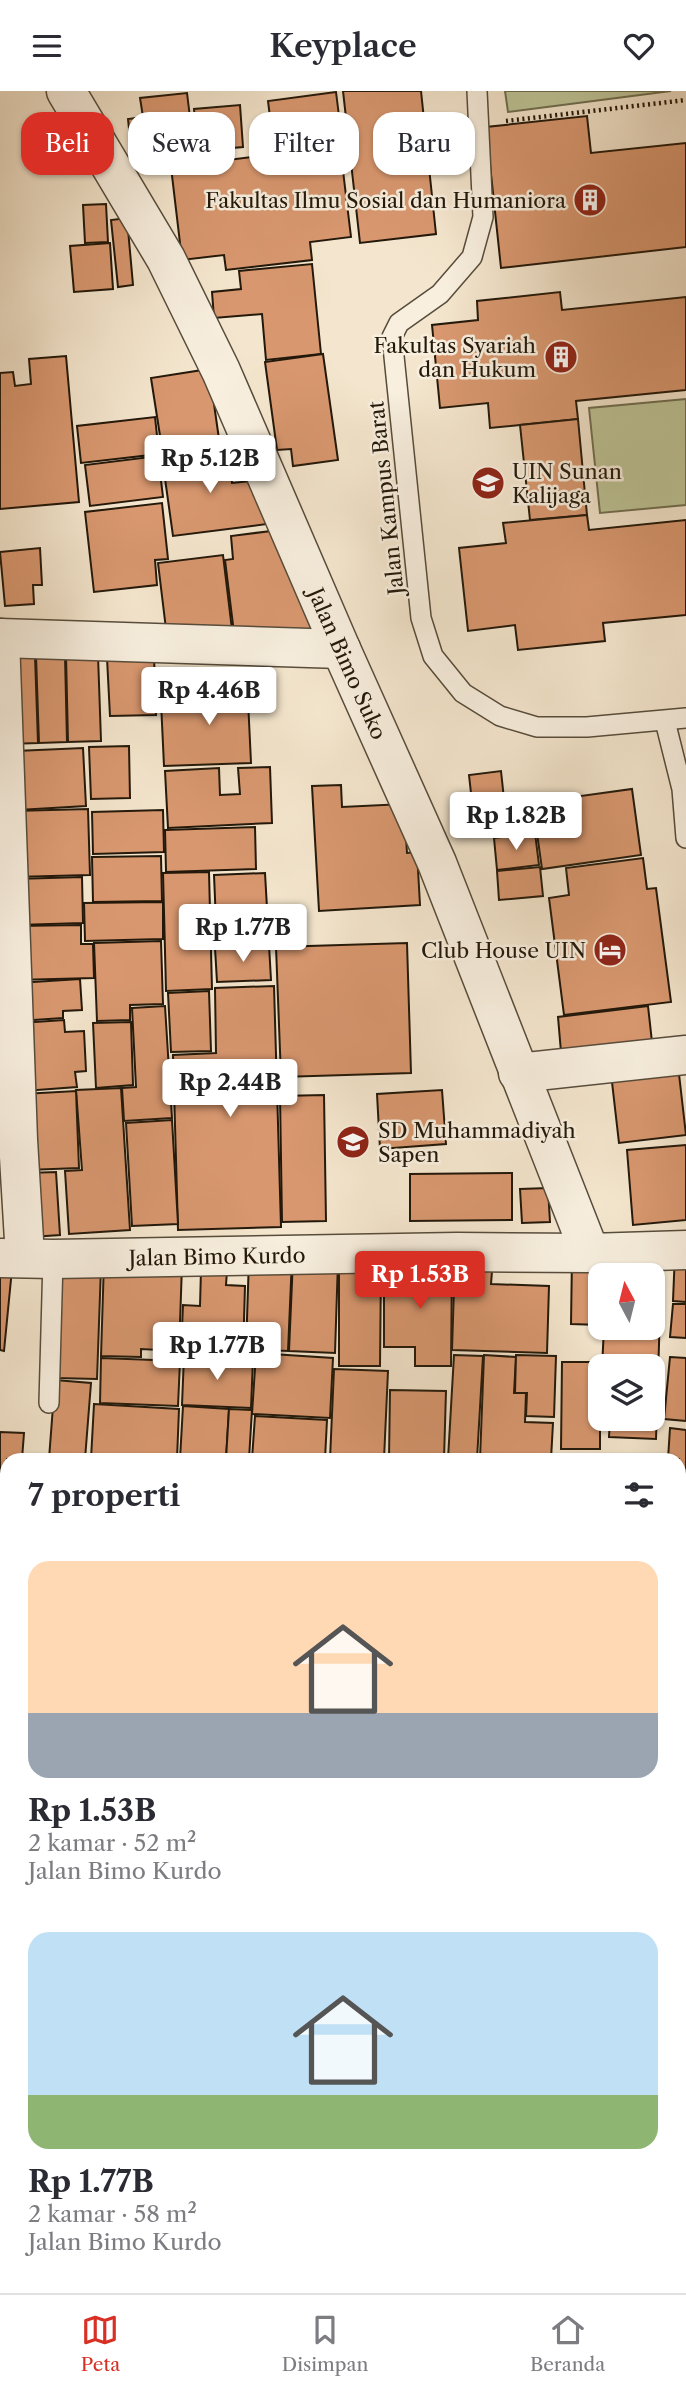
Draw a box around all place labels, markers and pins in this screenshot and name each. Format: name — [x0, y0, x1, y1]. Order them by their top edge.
building icon: Fakultas Ilmu Sosial dan Humaniora — [571, 181, 609, 219]
place label: Fakultas Ilmu Sosial dan Humaniora — [205, 188, 567, 213]
place label: Fakultas Syariah dan Hukum — [373, 333, 536, 382]
building icon: Fakultas Syariah dan Hukum — [542, 338, 580, 376]
pin: Rp 5.12B — [138, 435, 282, 495]
place label: UIN Sunan Kalijaga — [512, 459, 622, 508]
school or university icon: UIN Sunan Kalijaga — [469, 464, 507, 502]
pin: Rp 4.46B — [137, 667, 281, 727]
pin: Rp 1.82B — [444, 793, 588, 852]
pin: Rp 1.77B — [171, 905, 315, 964]
hotel icon: Club House UIN — [591, 931, 629, 969]
place label: Club House UIN — [421, 938, 586, 963]
pin: Rp 2.44B — [158, 1059, 302, 1119]
place label: SD Muhammadiyah Sapen — [378, 1118, 576, 1167]
school or university icon: SD Muhammadiyah Sapen — [334, 1123, 372, 1161]
pin: Rp 1.53B — [348, 1251, 492, 1311]
pin: Rp 1.77B — [145, 1323, 289, 1382]

